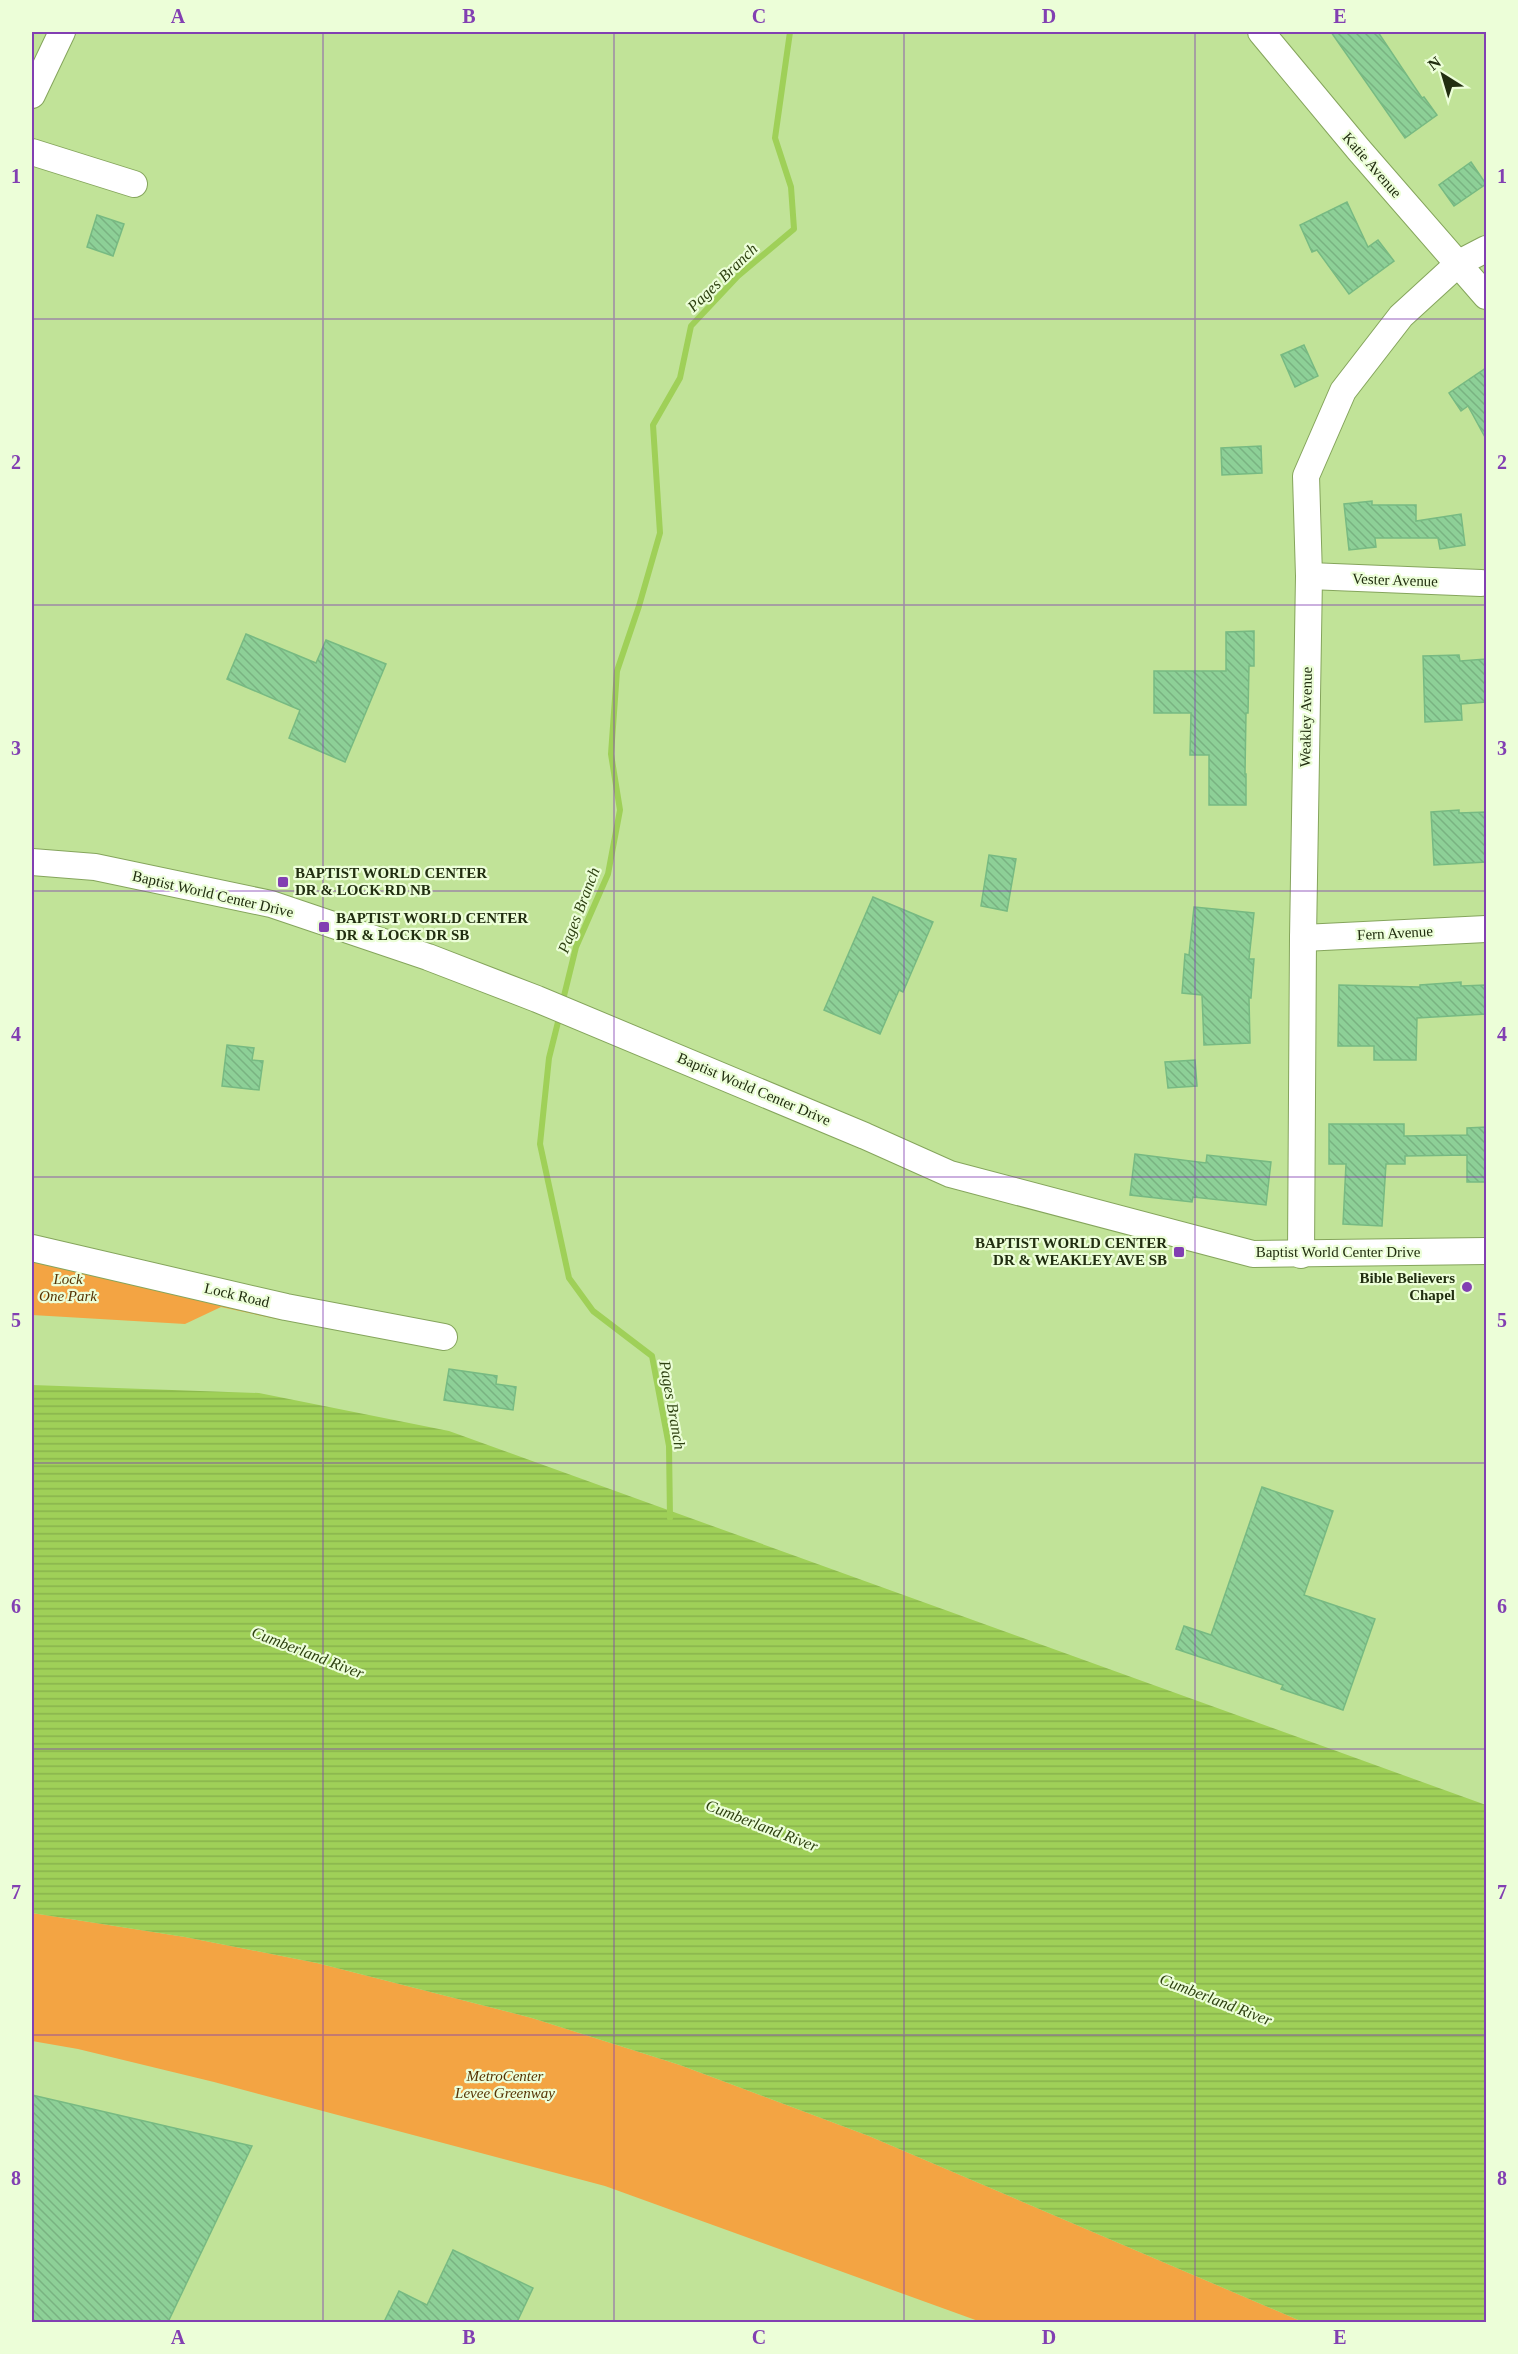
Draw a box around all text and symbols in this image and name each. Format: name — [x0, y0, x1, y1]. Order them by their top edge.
text: A — [171, 5, 186, 27]
text: B — [462, 5, 476, 27]
text: C — [752, 5, 766, 27]
text: D — [1042, 5, 1056, 27]
text: E — [1333, 5, 1347, 27]
north arrow — [1413, 45, 1473, 105]
text: N — [1425, 53, 1444, 74]
street label: Katie Avenue — [1339, 129, 1405, 201]
text: 1 — [11, 165, 21, 187]
text: 1 — [1497, 165, 1507, 187]
water label: Pages Branch — [683, 240, 761, 316]
text: 2 — [11, 451, 21, 473]
text: 2 — [1497, 451, 1507, 473]
street label: Vester Avenue — [1352, 571, 1439, 590]
street label: Weakley Avenue — [1297, 666, 1315, 767]
text: 3 — [11, 737, 21, 759]
text: 3 — [1497, 737, 1507, 759]
place label: BAPTIST WORLD CENTER DR & LOCK RD NB — [295, 865, 487, 898]
water label: Pages Branch — [554, 865, 603, 957]
street label: Baptist World Center Drive — [131, 868, 295, 920]
marker: BAPTIST WORLD CENTER DR & LOCK RD NB — [276, 875, 290, 889]
place label: BAPTIST WORLD CENTER DR & LOCK DR SB — [336, 910, 528, 943]
marker: BAPTIST WORLD CENTER DR & LOCK DR SB — [317, 920, 331, 934]
street label: Fern Avenue — [1357, 923, 1434, 943]
text: 4 — [11, 1023, 21, 1045]
text: 4 — [1497, 1023, 1507, 1045]
street label: Baptist World Center Drive — [675, 1049, 833, 1129]
place label: BAPTIST WORLD CENTER DR & WEAKLEY AVE SB — [975, 1235, 1167, 1268]
street label: Baptist World Center Drive — [1256, 1244, 1421, 1260]
marker: BAPTIST WORLD CENTER DR & WEAKLEY AVE SB — [1172, 1245, 1186, 1259]
place label: Bible Believers Chapel — [1360, 1270, 1455, 1303]
park label: Lock One Park — [39, 1271, 97, 1304]
street label: Lock Road — [203, 1280, 272, 1310]
marker: Bible Believers Chapel — [1460, 1280, 1474, 1294]
text: 5 — [11, 1309, 21, 1331]
text: 5 — [1497, 1309, 1507, 1331]
water label: Pages Branch — [655, 1358, 689, 1451]
text: 6 — [11, 1595, 21, 1617]
text: 6 — [1497, 1595, 1507, 1617]
water label: Cumberland River — [249, 1623, 367, 1682]
water label: Cumberland River — [703, 1796, 821, 1855]
text: 7 — [11, 1881, 21, 1903]
text: 7 — [1497, 1881, 1507, 1903]
water label: Cumberland River — [1157, 1970, 1275, 2029]
park label: MetroCenter Levee Greenway — [454, 2068, 555, 2101]
text: 8 — [11, 2167, 21, 2189]
text: 8 — [1497, 2167, 1507, 2189]
text: A — [171, 2326, 186, 2348]
text: B — [462, 2326, 476, 2348]
text: C — [752, 2326, 766, 2348]
text: D — [1042, 2326, 1056, 2348]
text: E — [1333, 2326, 1347, 2348]

